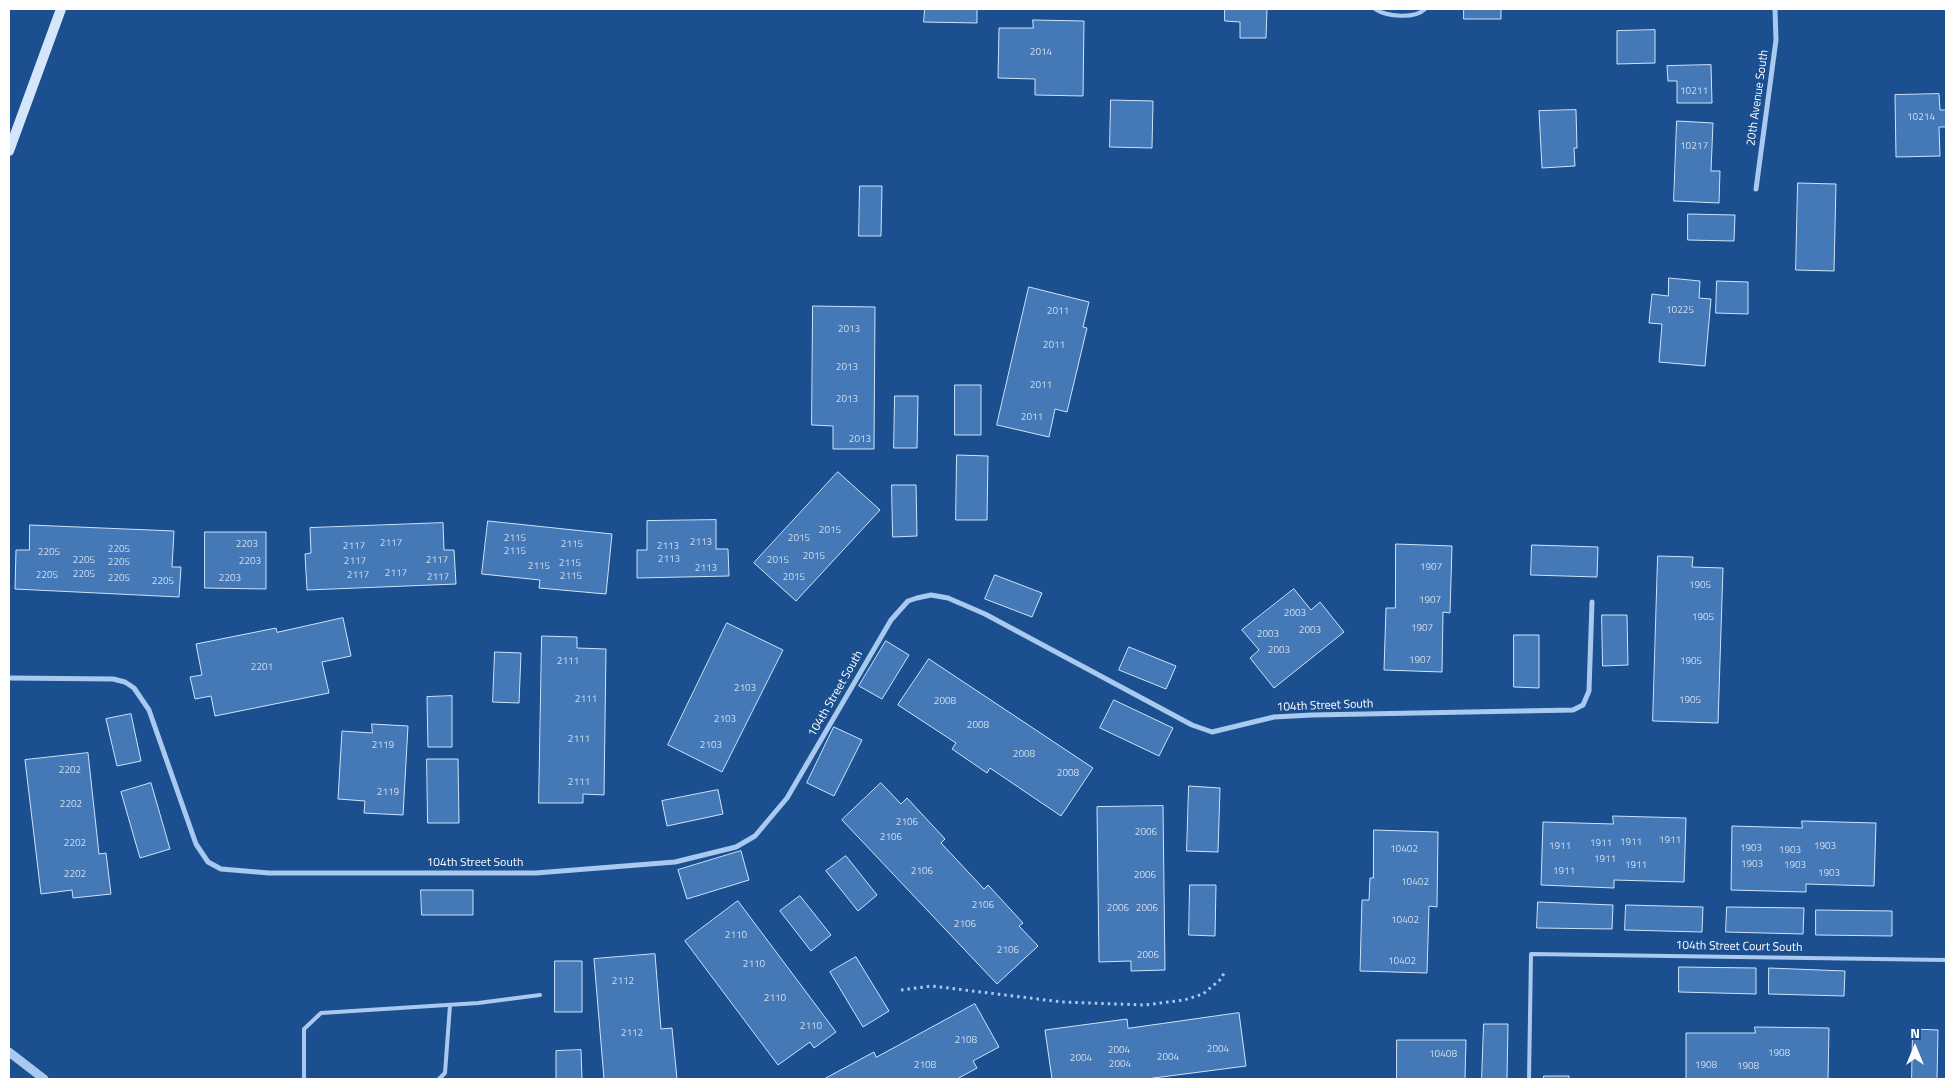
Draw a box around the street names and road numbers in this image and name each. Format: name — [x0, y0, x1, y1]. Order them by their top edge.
street label: 20th Avenue South — [1744, 49, 1772, 147]
street label: 104th Street South — [806, 648, 866, 740]
street label: 104th Street South — [1276, 697, 1374, 715]
street label: 104th Street South — [427, 856, 523, 870]
street label: 104th Street Court South — [1675, 939, 1803, 955]

